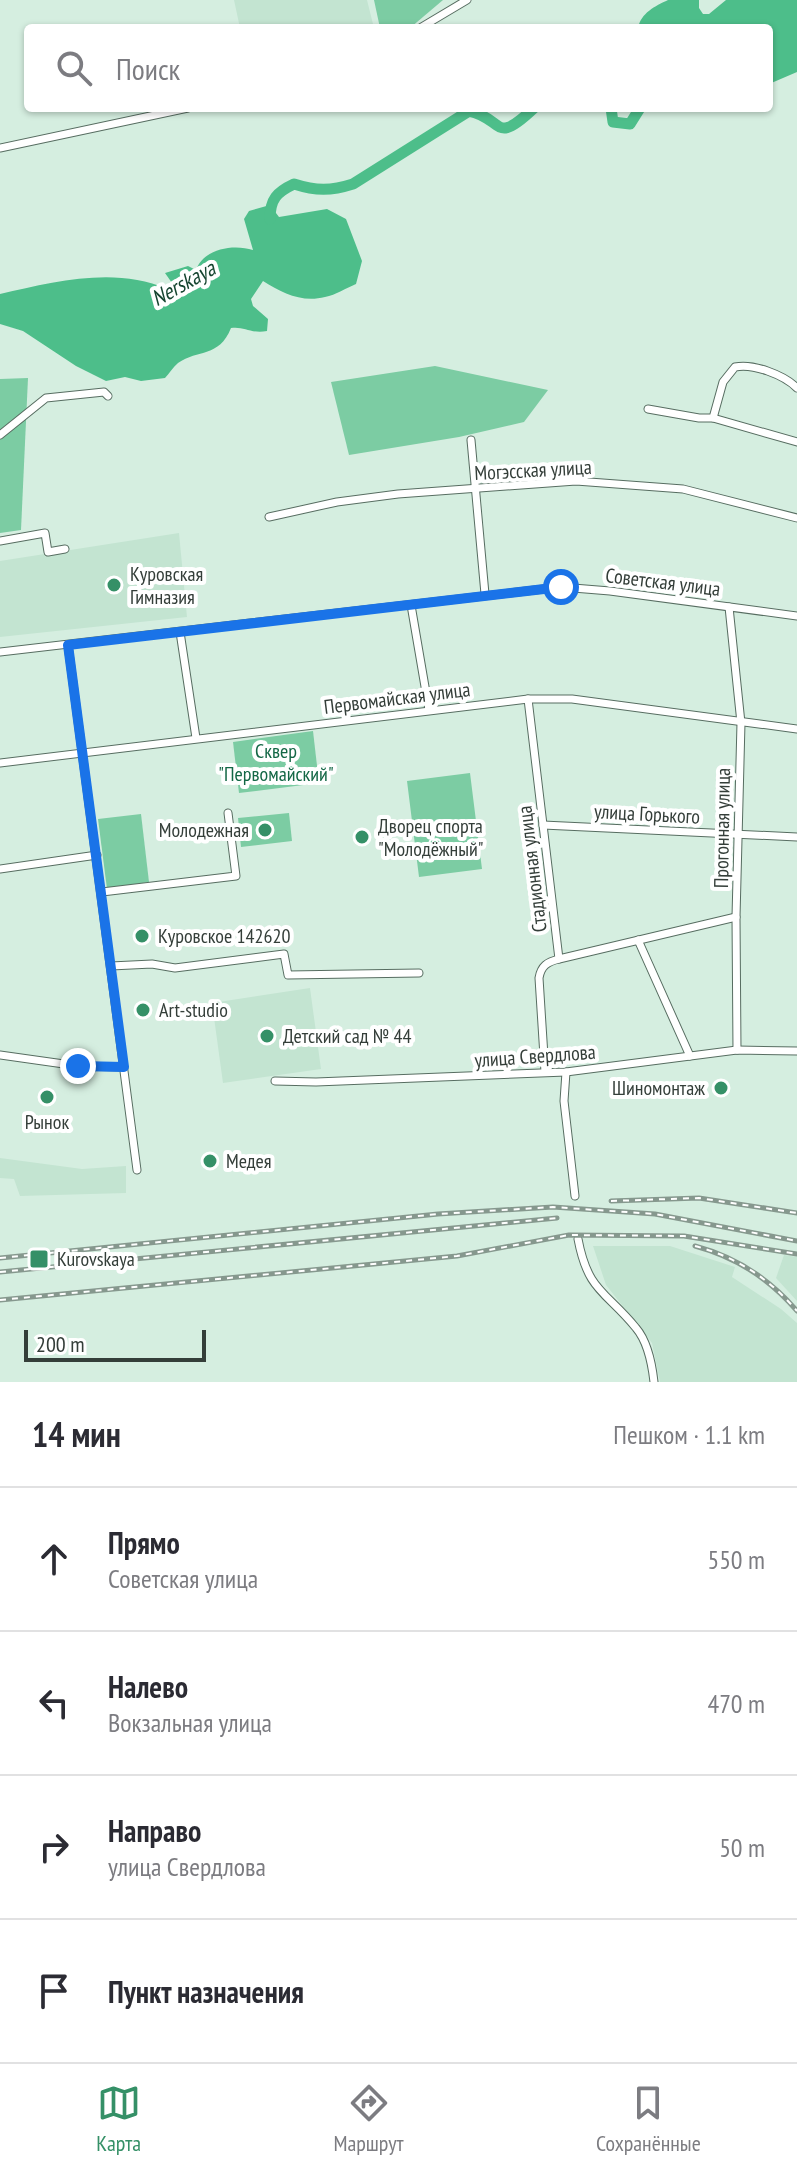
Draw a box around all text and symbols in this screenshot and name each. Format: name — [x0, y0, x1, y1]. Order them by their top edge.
search box — [24, 24, 773, 112]
icon: search — [52, 46, 96, 90]
text: Поиск — [116, 49, 180, 88]
water label: Nerskaya — [146, 253, 221, 312]
street label: Могэсская улица — [474, 454, 592, 486]
place label: Куровская Гимназия — [130, 561, 203, 610]
street label: Советская улица — [604, 562, 722, 602]
route start — [543, 569, 579, 605]
marker: Куровская Гимназия — [105, 576, 123, 594]
street label: Первомайская улица — [322, 676, 472, 720]
park label: Сквер "Первомайский" — [218, 738, 334, 787]
street label: Прогонная улица — [708, 768, 736, 888]
street label: улица Горького — [593, 798, 701, 830]
street label: Стадионная улица — [511, 804, 553, 934]
place label: Дворец спорта "Молодёжный" — [378, 813, 484, 862]
place label: Молодежная — [159, 817, 249, 843]
marker: Молодежная — [256, 821, 274, 839]
marker: Дворец спорта "Молодёжный" — [353, 828, 371, 846]
place label: Куровское 142620 — [158, 923, 291, 949]
marker: Куровское 142620 — [133, 927, 151, 945]
place label: Art-studio — [159, 997, 228, 1023]
marker: Art-studio — [134, 1001, 152, 1019]
place label: Детский сад № 44 — [283, 1023, 411, 1049]
marker: Детский сад № 44 — [258, 1027, 276, 1045]
street label: улица Свердлова — [474, 1039, 596, 1073]
route end — [60, 1048, 96, 1084]
place label: Шиномонтаж — [612, 1075, 705, 1101]
marker: Шиномонтаж — [712, 1079, 730, 1097]
marker: Рынок — [38, 1088, 56, 1106]
place label: Рынок — [25, 1109, 69, 1135]
place label: Медея — [226, 1148, 271, 1174]
marker: Медея — [201, 1152, 219, 1170]
place label: Kurovskaya — [57, 1246, 135, 1272]
marker: Kurovskaya — [28, 1248, 50, 1270]
scale bar — [24, 1326, 206, 1362]
text: 200 m — [36, 1330, 85, 1358]
text: 14 мин — [32, 1412, 121, 1456]
text: Пешком · 1.1 km — [613, 1418, 765, 1451]
text: Прямо — [108, 1523, 180, 1562]
icon: ahead — [32, 1537, 76, 1581]
text: 550 m — [707, 1543, 765, 1576]
text: Советская улица — [108, 1562, 258, 1595]
text: Налево — [108, 1667, 188, 1706]
icon: left — [32, 1681, 76, 1725]
text: 470 m — [707, 1687, 765, 1720]
text: Вокзальная улица — [108, 1706, 272, 1739]
text: Направо — [108, 1811, 201, 1850]
icon: right — [32, 1825, 76, 1869]
text: 50 m — [719, 1831, 765, 1864]
text: улица Свердлова — [108, 1850, 266, 1883]
icon: arrive — [32, 1969, 76, 2013]
text: Пункт назначения — [108, 1972, 304, 2011]
tab: Карта — [96, 2081, 141, 2157]
tab: Маршрут — [333, 2081, 404, 2157]
tab: Сохранённые — [596, 2081, 701, 2157]

